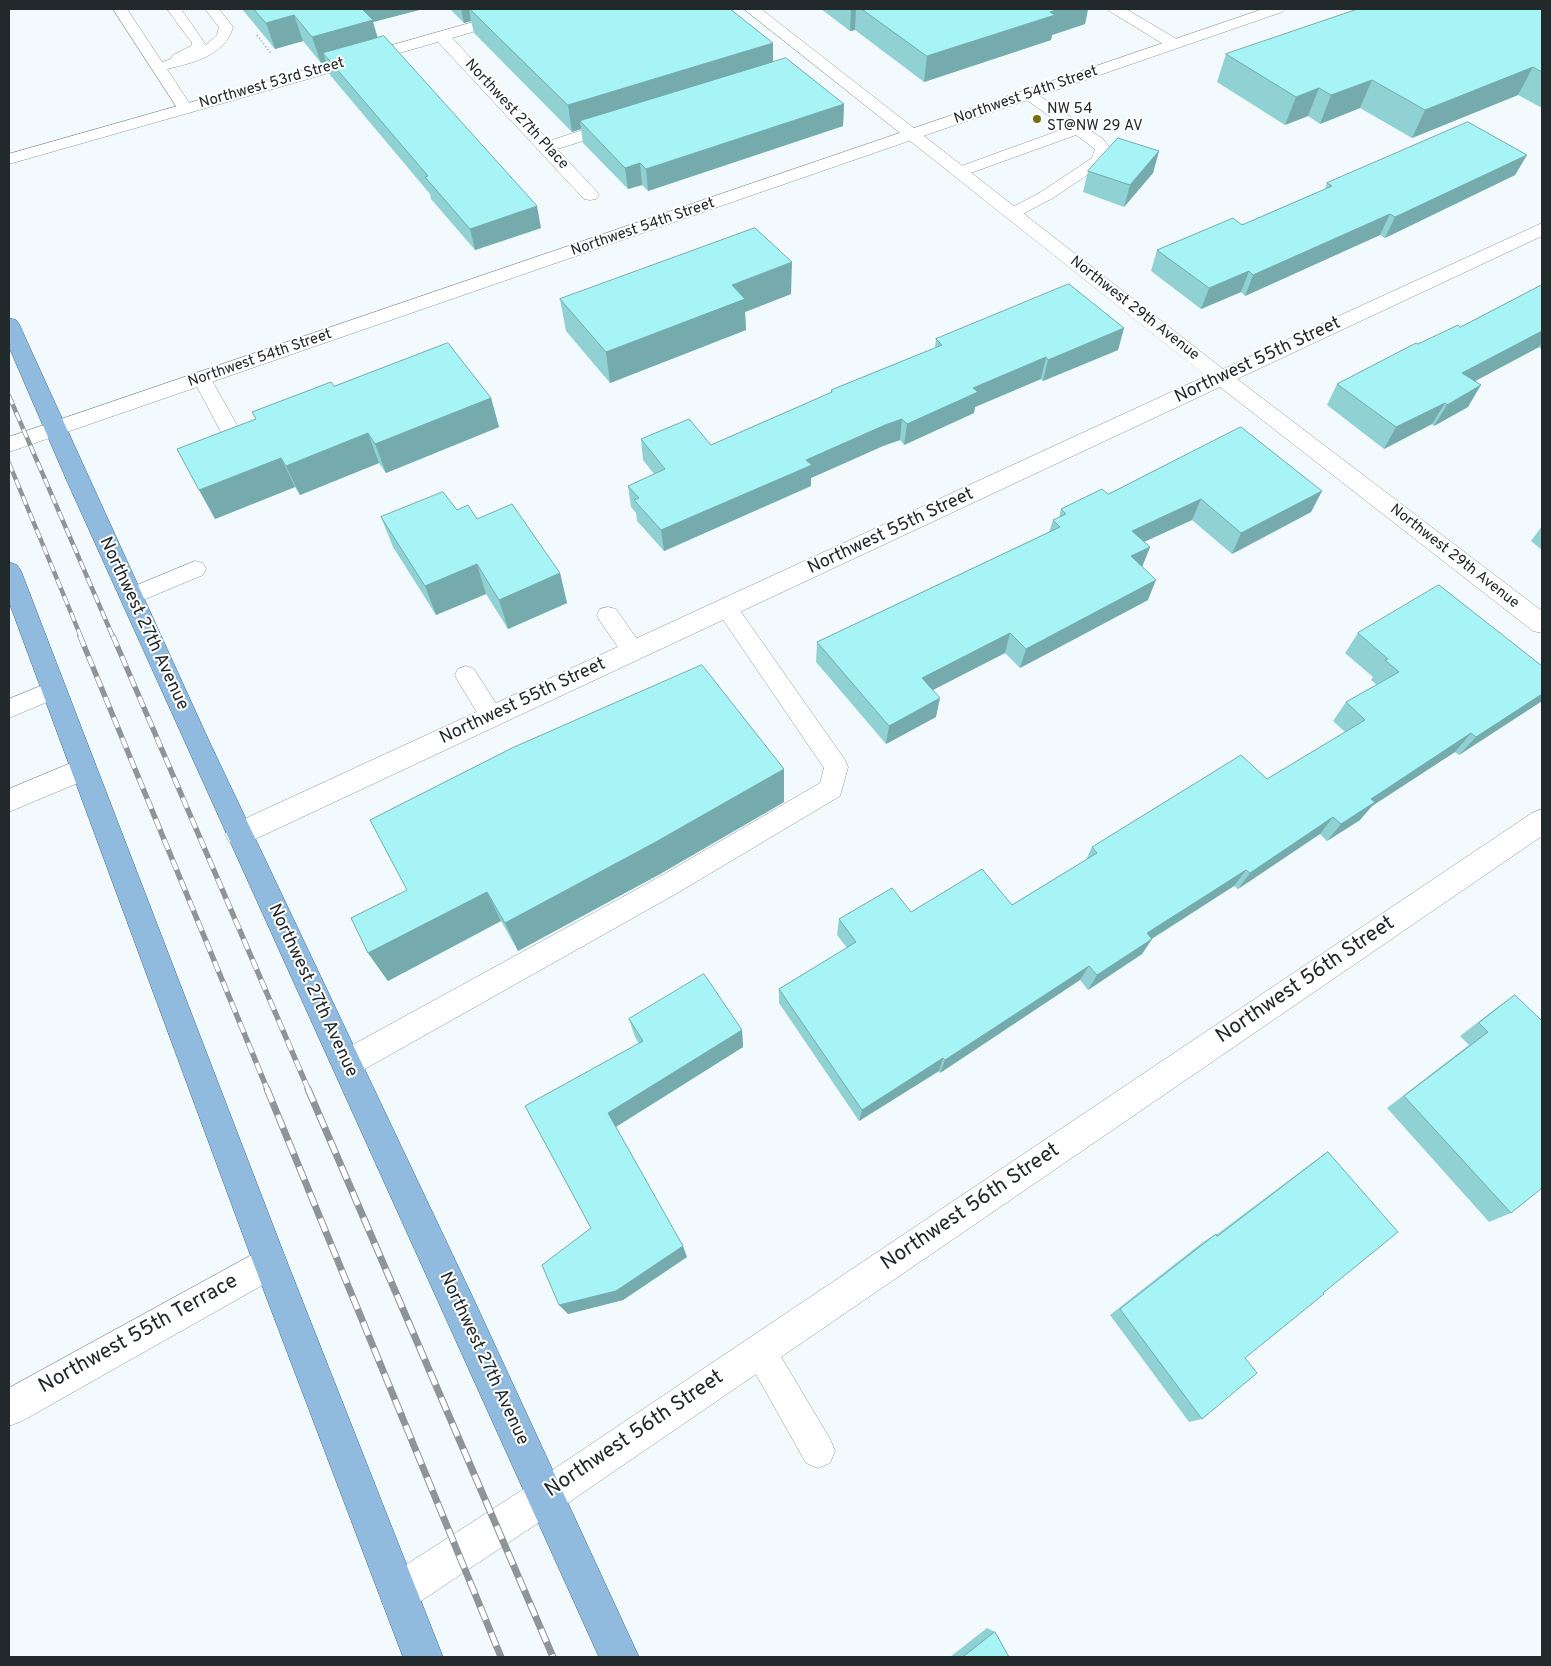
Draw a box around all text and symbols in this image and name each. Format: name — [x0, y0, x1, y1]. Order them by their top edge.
street label: Northwest 53rd Street — [197, 55, 347, 113]
street label: Northwest 27th Place — [460, 56, 572, 174]
street label: Northwest 54th Street — [952, 63, 1100, 129]
place label: NW 54 ST@NW 29 AV — [1047, 101, 1143, 136]
marker: NW 54 ST@NW 29 AV — [1031, 113, 1043, 125]
street label: Northwest 54th Street — [569, 195, 717, 261]
street label: Northwest 29th Avenue — [1066, 253, 1202, 365]
street label: Northwest 55th Street — [1172, 313, 1344, 409]
street label: Northwest 54th Street — [186, 326, 334, 392]
street label: Northwest 55th Street — [805, 484, 977, 580]
street label: Northwest 29th Avenue — [1386, 501, 1522, 613]
street label: Northwest 27th Avenue — [93, 534, 193, 714]
street label: Northwest 55th Street — [437, 654, 609, 750]
street label: Northwest 27th Avenue — [262, 901, 362, 1081]
street label: Northwest 56th Street — [1212, 912, 1400, 1050]
street label: Northwest 56th Street — [877, 1139, 1065, 1277]
street label: Northwest 27th Avenue — [433, 1269, 533, 1449]
street label: Northwest 55th Terrace — [35, 1270, 243, 1400]
street label: Northwest 56th Street — [541, 1366, 729, 1504]

